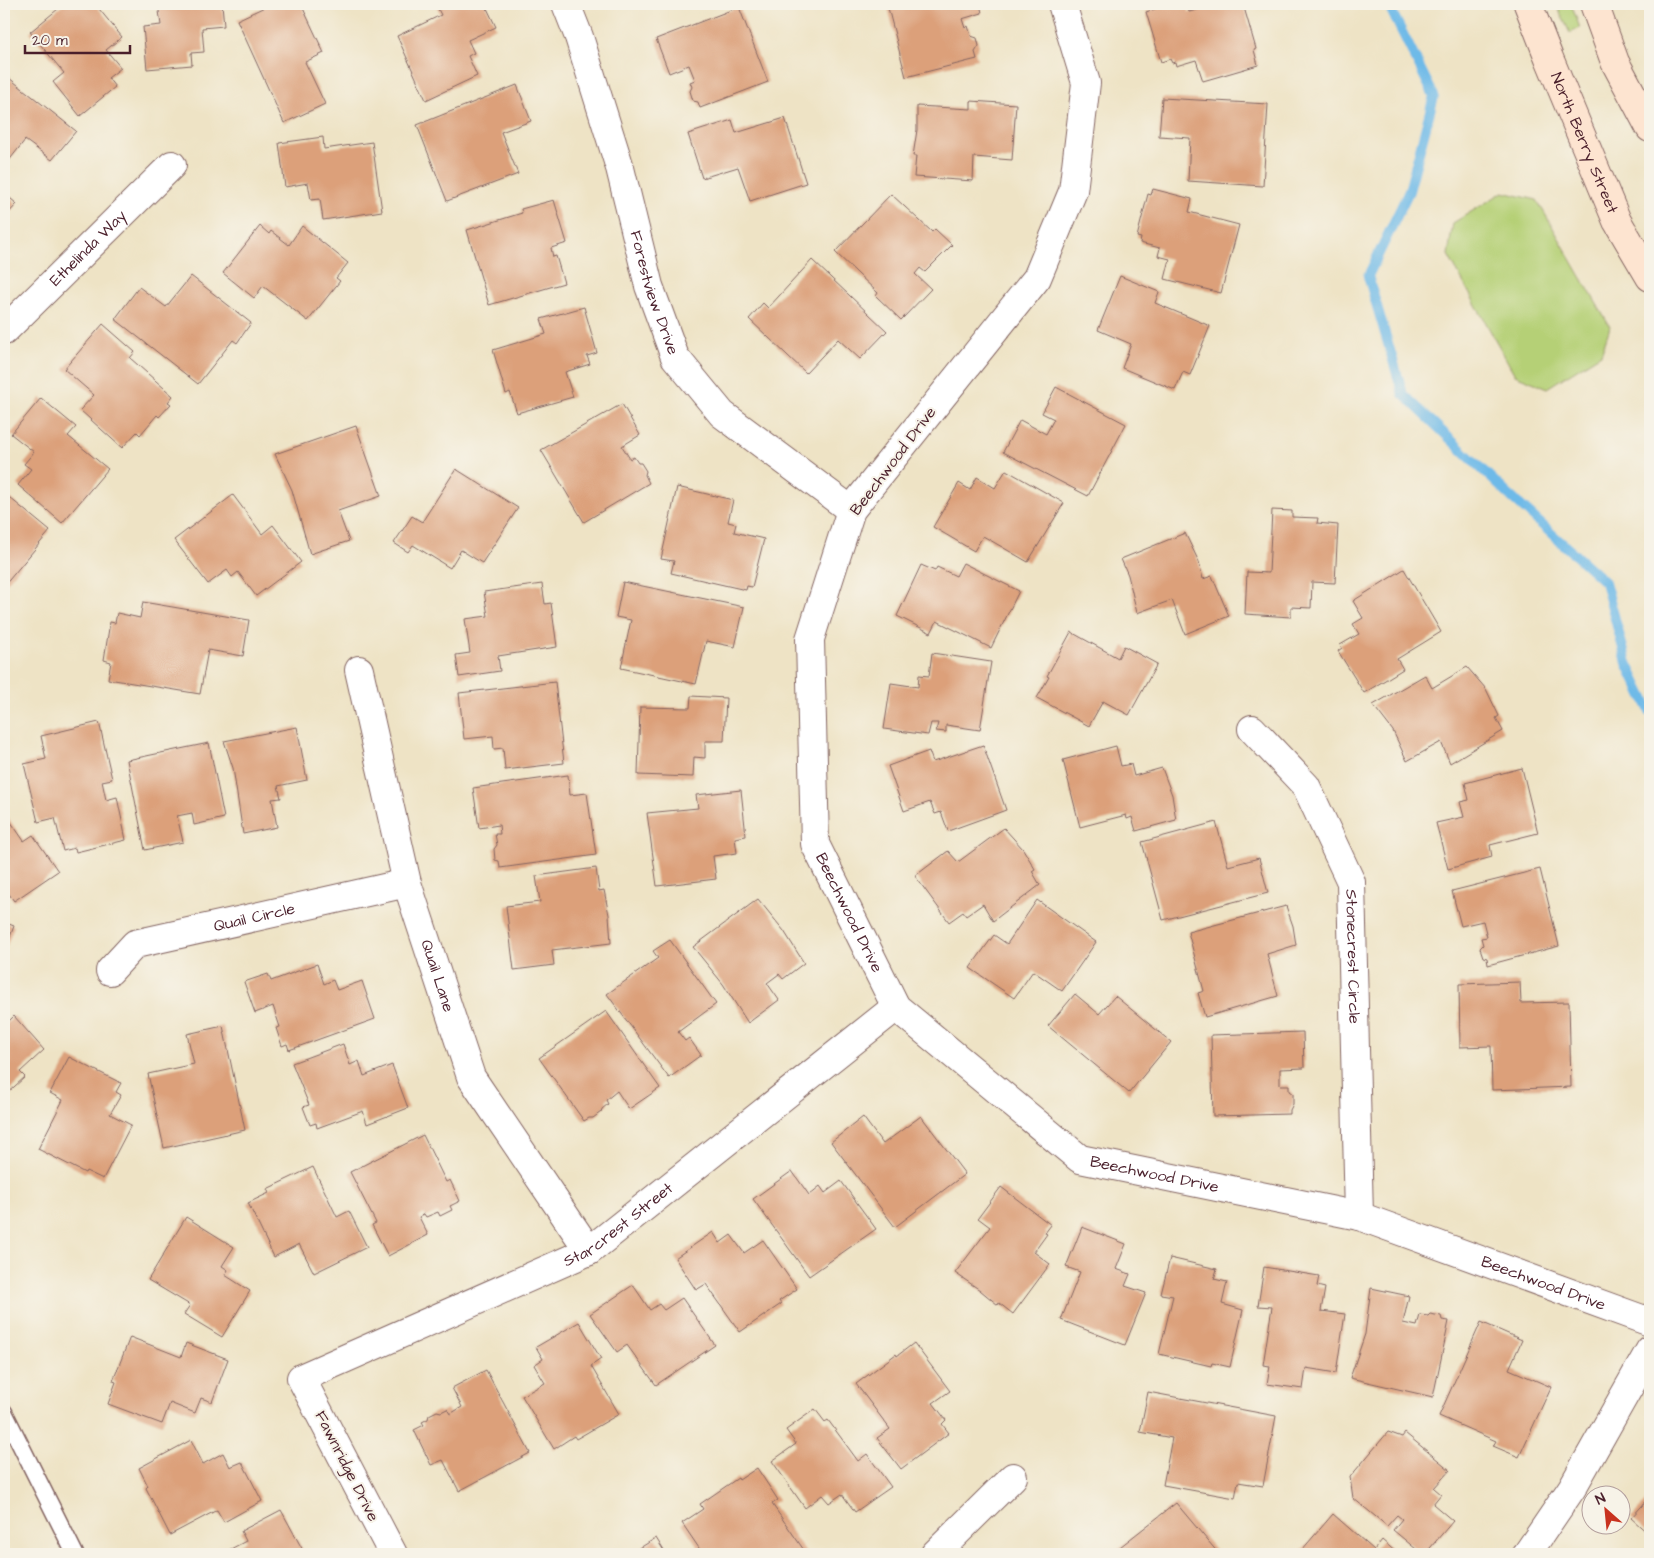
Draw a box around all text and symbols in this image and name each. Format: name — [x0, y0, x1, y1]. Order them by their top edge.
scale bar — [25, 22, 130, 54]
text: 20 m — [32, 30, 68, 51]
street label: North Berry Street — [1545, 69, 1624, 217]
street label: Ethelinda Way — [45, 205, 132, 291]
street label: Forestview Drive — [625, 228, 684, 358]
street label: Beechwood Drive — [845, 402, 941, 520]
street label: Beechwood Drive — [810, 849, 888, 977]
street label: Stonecrest Circle — [1340, 889, 1365, 1024]
street label: Quail Circle — [211, 897, 297, 937]
street label: Quail Lane — [415, 937, 460, 1015]
street label: Beechwood Drive — [1088, 1150, 1221, 1198]
street label: Starcrest Street — [560, 1177, 678, 1272]
street label: Beechwood Drive — [1478, 1250, 1609, 1316]
street label: Fawnridge Drive — [309, 1407, 385, 1526]
north arrow — [1582, 1486, 1632, 1536]
text: N — [1592, 1488, 1609, 1510]

